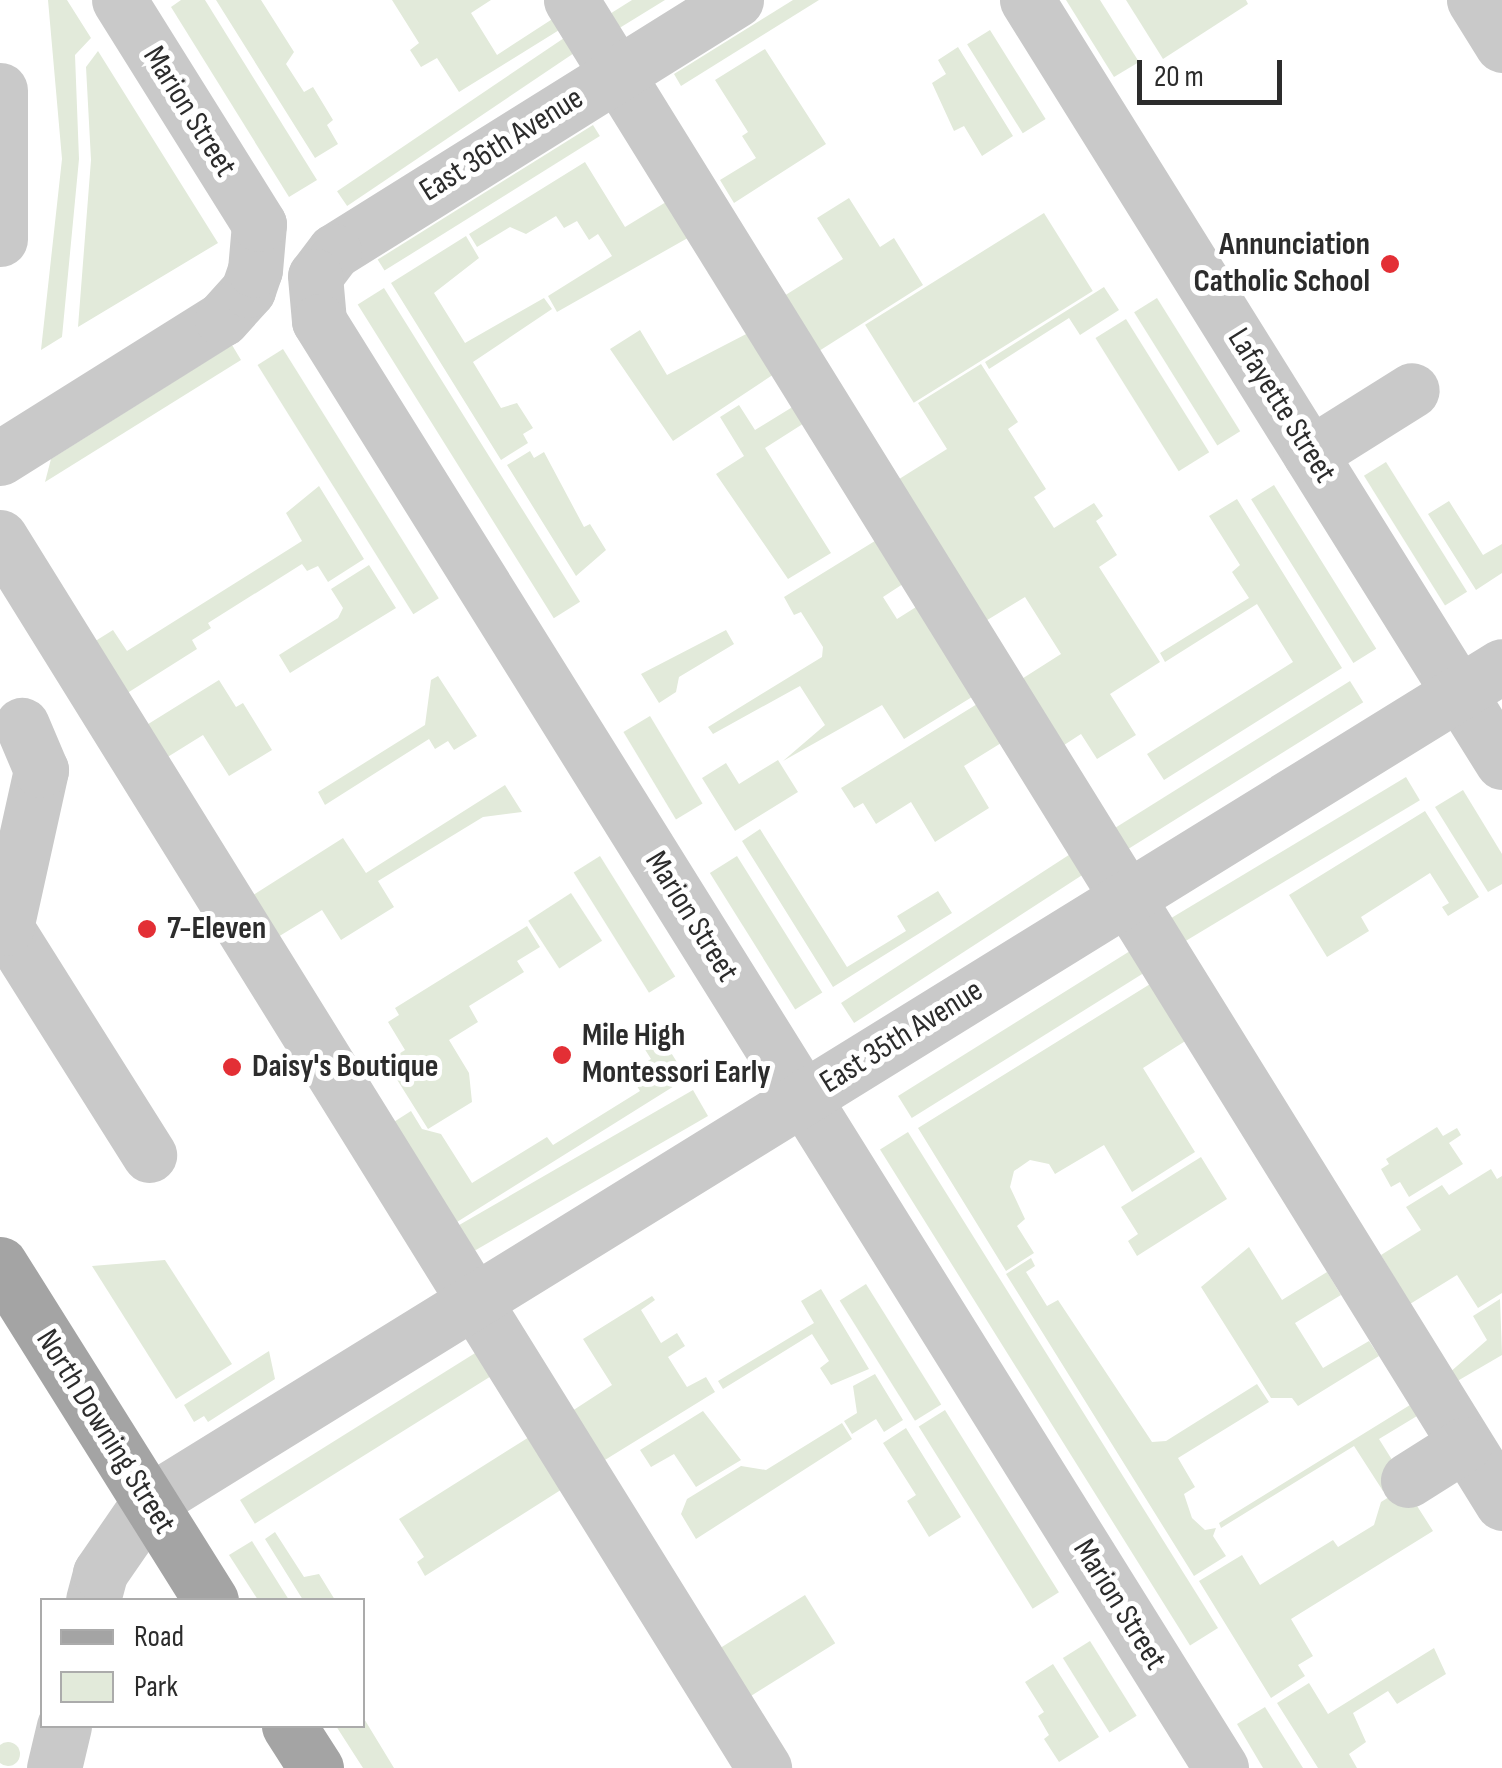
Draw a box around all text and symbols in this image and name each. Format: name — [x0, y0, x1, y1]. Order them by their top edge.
street label: Marion Street — [134, 40, 244, 184]
scale bar — [1142, 40, 1287, 102]
text: 20 m — [1154, 59, 1204, 95]
street label: East 36th Avenue — [413, 80, 591, 210]
place label: Annunciation Catholic School — [1194, 227, 1370, 302]
marker: Annunciation Catholic School — [1379, 253, 1401, 275]
street label: Lafayette Street — [1218, 322, 1344, 490]
street label: Marion Street — [636, 845, 746, 989]
place label: 7-Eleven — [167, 910, 266, 948]
marker: 7-Eleven — [136, 918, 158, 940]
street label: East 35th Avenue — [814, 972, 990, 1102]
place label: Mile High Montessori Early — [582, 1018, 771, 1093]
marker: Mile High Montessori Early — [551, 1044, 573, 1066]
place label: Daisy's Boutique — [252, 1048, 438, 1086]
marker: Daisy's Boutique — [221, 1056, 243, 1078]
street label: North Downing Street — [27, 1323, 183, 1541]
street label: Marion Street — [1064, 1533, 1174, 1677]
legend — [40, 1598, 365, 1728]
text: Road — [134, 1619, 184, 1655]
text: Park — [134, 1669, 178, 1705]

